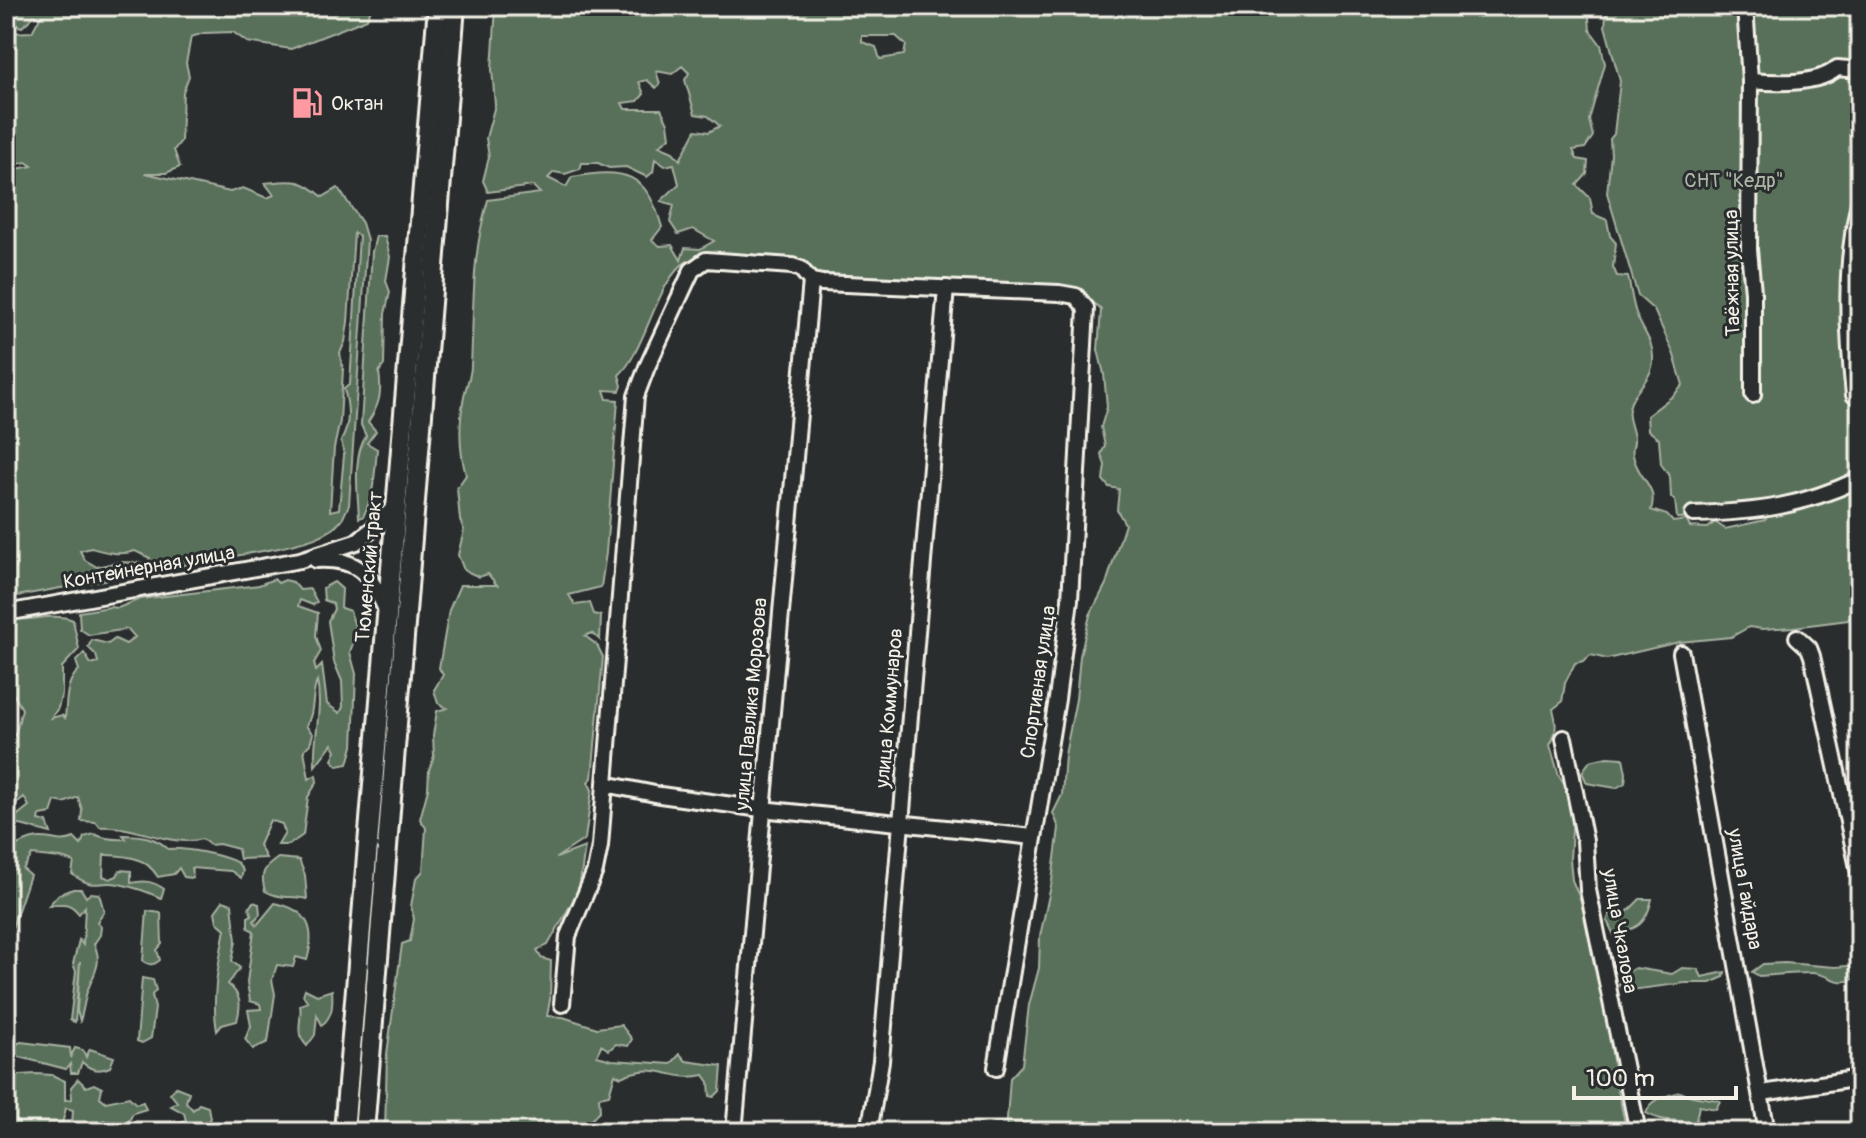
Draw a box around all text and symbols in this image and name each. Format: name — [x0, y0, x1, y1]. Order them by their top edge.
fuel station icon: Октан — [290, 86, 324, 120]
place label: Октан — [331, 91, 383, 116]
park label: СНТ "Кедр" — [1684, 168, 1784, 193]
street label: Таёжная улица — [1718, 209, 1746, 337]
street label: Тюменский тракт — [350, 490, 388, 644]
street label: Контейнерная улица — [61, 540, 237, 594]
street label: улица Павлика Морозова — [729, 597, 773, 812]
street label: Спортивная улица — [1015, 604, 1061, 760]
street label: улица Коммунаров — [869, 627, 908, 790]
street label: улица Гайдара — [1722, 825, 1768, 952]
street label: улица Чкалова — [1597, 866, 1643, 995]
scale bar — [1574, 1050, 1736, 1100]
text: 100 m — [1586, 1064, 1655, 1093]

